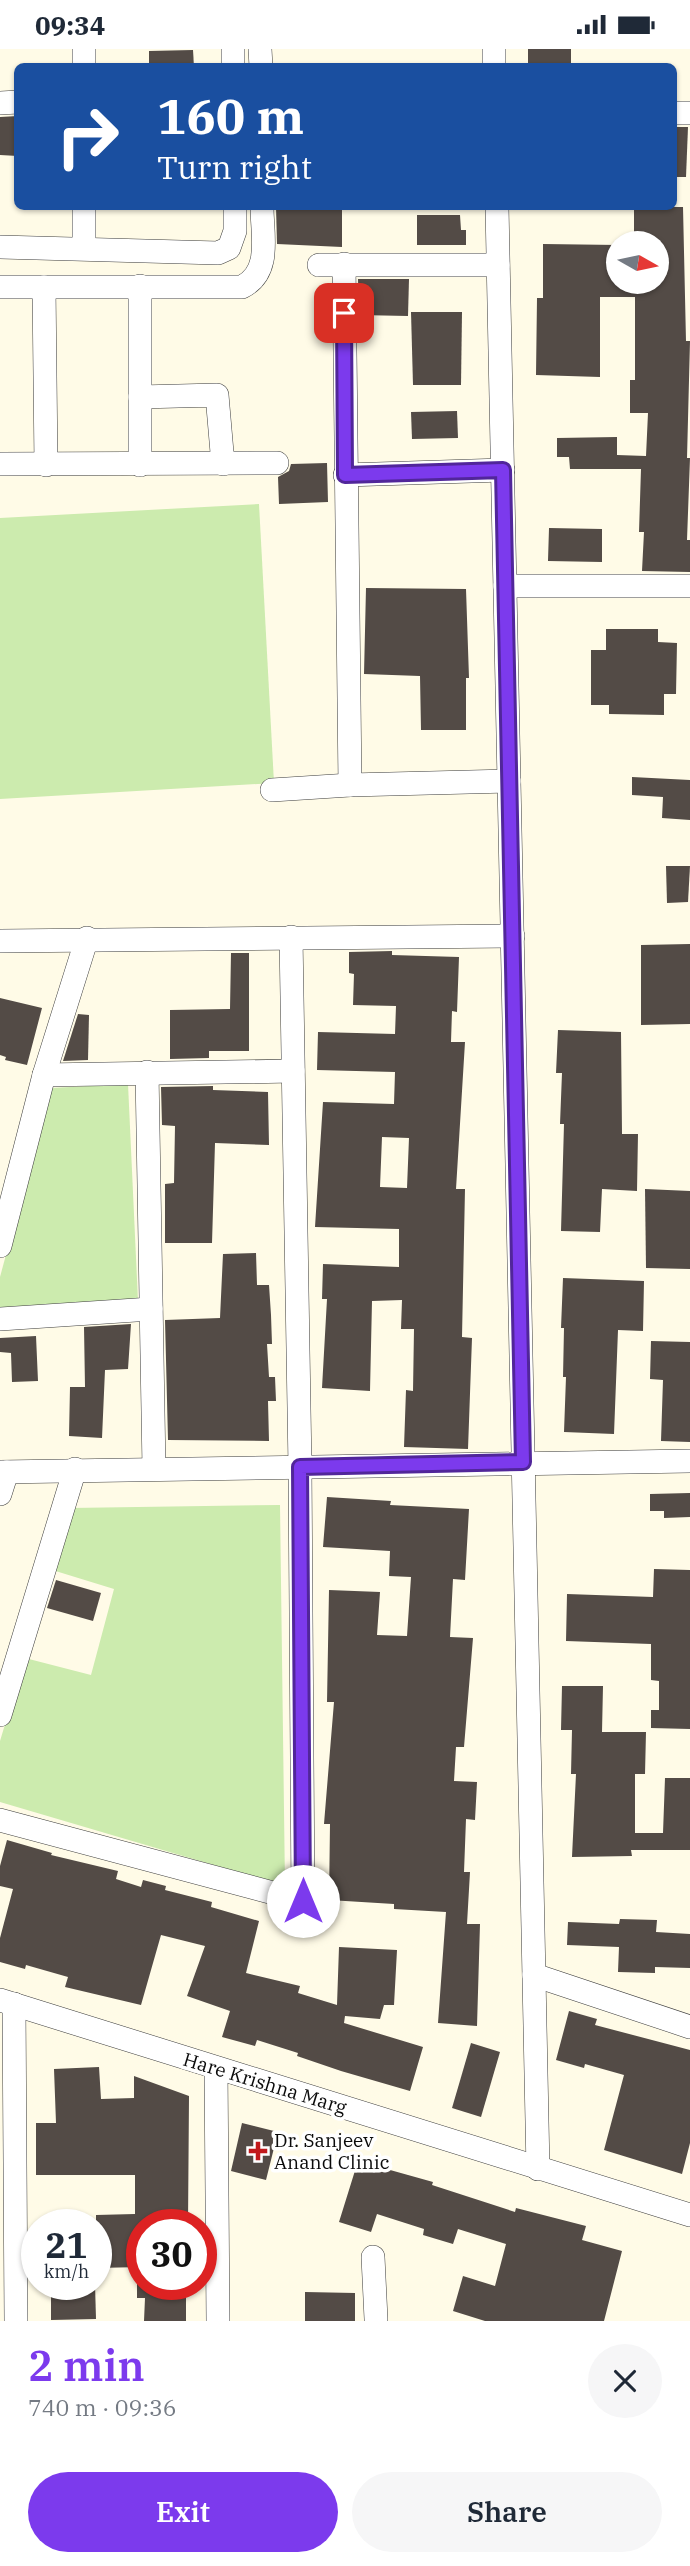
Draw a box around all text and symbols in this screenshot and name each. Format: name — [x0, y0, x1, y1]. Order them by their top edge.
text: 09:34 — [35, 8, 105, 42]
text: 160 m — [157, 84, 304, 147]
icon: right — [42, 91, 133, 182]
text: Turn right — [157, 146, 312, 188]
north arrow — [606, 231, 668, 294]
map controls — [606, 231, 669, 294]
pin — [314, 283, 374, 343]
icon: arrive — [325, 294, 363, 332]
position arrow — [266, 1864, 340, 1938]
street label: Hare Krishna Marg — [180, 2047, 350, 2119]
place label: Dr. Sanjeev Anand Clinic — [274, 2128, 390, 2174]
marker: Dr. Sanjeev Anand Clinic — [248, 2141, 268, 2161]
speed limit sign: 30 — [126, 2209, 217, 2300]
text: 21 — [45, 2222, 88, 2268]
text: km/h — [44, 2260, 89, 2283]
text: 2 min — [28, 2338, 145, 2393]
button: close — [588, 2344, 662, 2418]
text: 740 m · 09:36 — [28, 2392, 177, 2422]
button: Exit — [28, 2472, 338, 2552]
button: Share — [352, 2472, 662, 2552]

